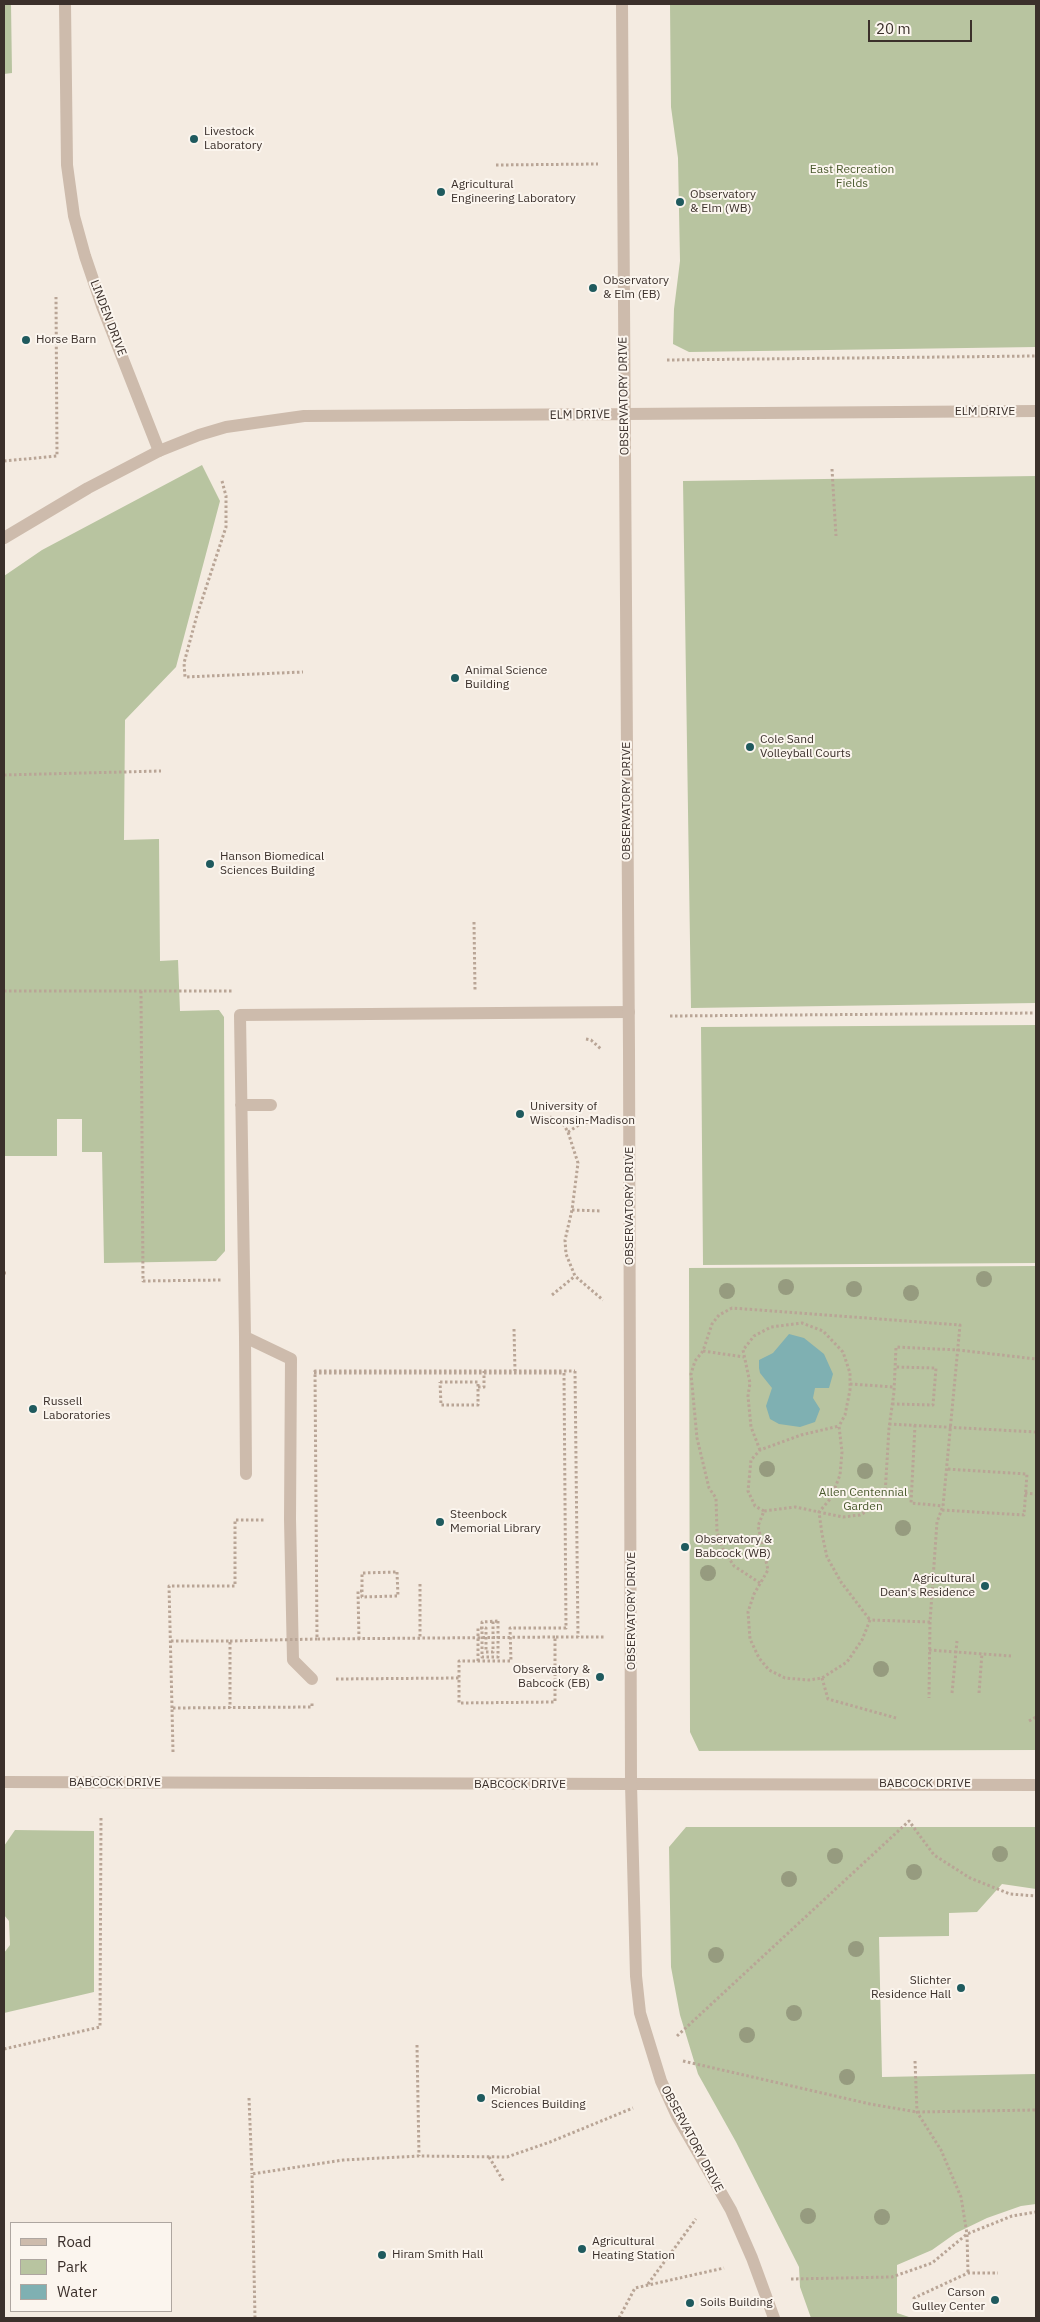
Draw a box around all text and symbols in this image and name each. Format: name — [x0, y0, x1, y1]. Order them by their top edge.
scale bar — [870, 10, 974, 42]
text: 20 m — [876, 19, 911, 38]
place label: Livestock Laboratory — [204, 125, 262, 153]
marker: Livestock Laboratory — [188, 133, 200, 145]
park label: East Recreation Fields — [810, 163, 894, 191]
place label: Agricultural Engineering Laboratory — [451, 178, 576, 206]
marker: Agricultural Engineering Laboratory — [435, 186, 447, 198]
place label: Observatory & Elm (WB) — [690, 188, 756, 216]
marker: Observatory & Elm (WB) — [674, 196, 686, 208]
place label: Observatory & Elm (EB) — [603, 274, 669, 302]
street label: LINDEN DRIVE — [87, 278, 129, 358]
marker: Observatory & Elm (EB) — [587, 282, 599, 294]
place label: Horse Barn — [36, 333, 96, 347]
marker: Horse Barn — [20, 334, 32, 346]
street label: OBSERVATORY DRIVE — [616, 337, 632, 455]
street label: ELM DRIVE — [955, 405, 1015, 419]
street label: ELM DRIVE — [550, 407, 610, 423]
place label: Animal Science Building — [465, 664, 547, 692]
marker: Animal Science Building — [449, 672, 461, 684]
place label: Cole Sand Volleyball Courts — [760, 733, 851, 761]
marker: Cole Sand Volleyball Courts — [744, 741, 756, 753]
street label: OBSERVATORY DRIVE — [620, 742, 634, 860]
place label: Hanson Biomedical Sciences Building — [220, 850, 324, 878]
marker: Hanson Biomedical Sciences Building — [204, 858, 216, 870]
place label: University of Wisconsin-Madison — [530, 1100, 635, 1128]
marker: University of Wisconsin-Madison — [514, 1108, 526, 1120]
street label: OBSERVATORY DRIVE — [623, 1147, 637, 1265]
place label: Russell Laboratories — [43, 1395, 111, 1423]
marker: Russell Laboratories — [27, 1403, 39, 1415]
park label: Allen Centennial Garden — [819, 1486, 907, 1514]
place label: Steenbock Memorial Library — [450, 1508, 541, 1536]
marker: Steenbock Memorial Library — [434, 1516, 446, 1528]
place label: Observatory & Babcock (WB) — [695, 1533, 772, 1561]
marker: Observatory & Babcock (WB) — [679, 1541, 691, 1553]
street label: OBSERVATORY DRIVE — [625, 1552, 639, 1670]
place label: Agricultural Dean's Residence — [880, 1572, 975, 1600]
marker: Agricultural Dean's Residence — [979, 1580, 991, 1592]
place label: Observatory & Babcock (EB) — [513, 1663, 590, 1691]
marker: Observatory & Babcock (EB) — [594, 1671, 606, 1683]
street label: BABCOCK DRIVE — [69, 1776, 161, 1790]
street label: BABCOCK DRIVE — [879, 1777, 971, 1791]
street label: BABCOCK DRIVE — [474, 1778, 566, 1792]
place label: Slichter Residence Hall — [871, 1974, 951, 2002]
marker: Slichter Residence Hall — [955, 1982, 967, 1994]
street label: OBSERVATORY DRIVE — [658, 2083, 726, 2195]
place label: Microbial Sciences Building — [491, 2084, 586, 2112]
marker: Microbial Sciences Building — [475, 2092, 487, 2104]
legend — [10, 2222, 172, 2312]
text: Road — [57, 2232, 92, 2251]
place label: Agricultural Heating Station — [592, 2235, 675, 2263]
marker: Agricultural Heating Station — [576, 2243, 588, 2255]
place label: Hiram Smith Hall — [392, 2248, 483, 2262]
marker: Hiram Smith Hall — [376, 2249, 388, 2261]
text: Park — [57, 2257, 87, 2276]
text: Water — [57, 2282, 97, 2301]
place label: Carson Gulley Center — [912, 2286, 985, 2314]
marker: Carson Gulley Center — [989, 2294, 1001, 2306]
place label: Soils Building — [700, 2296, 773, 2310]
marker: Soils Building — [684, 2297, 696, 2309]

